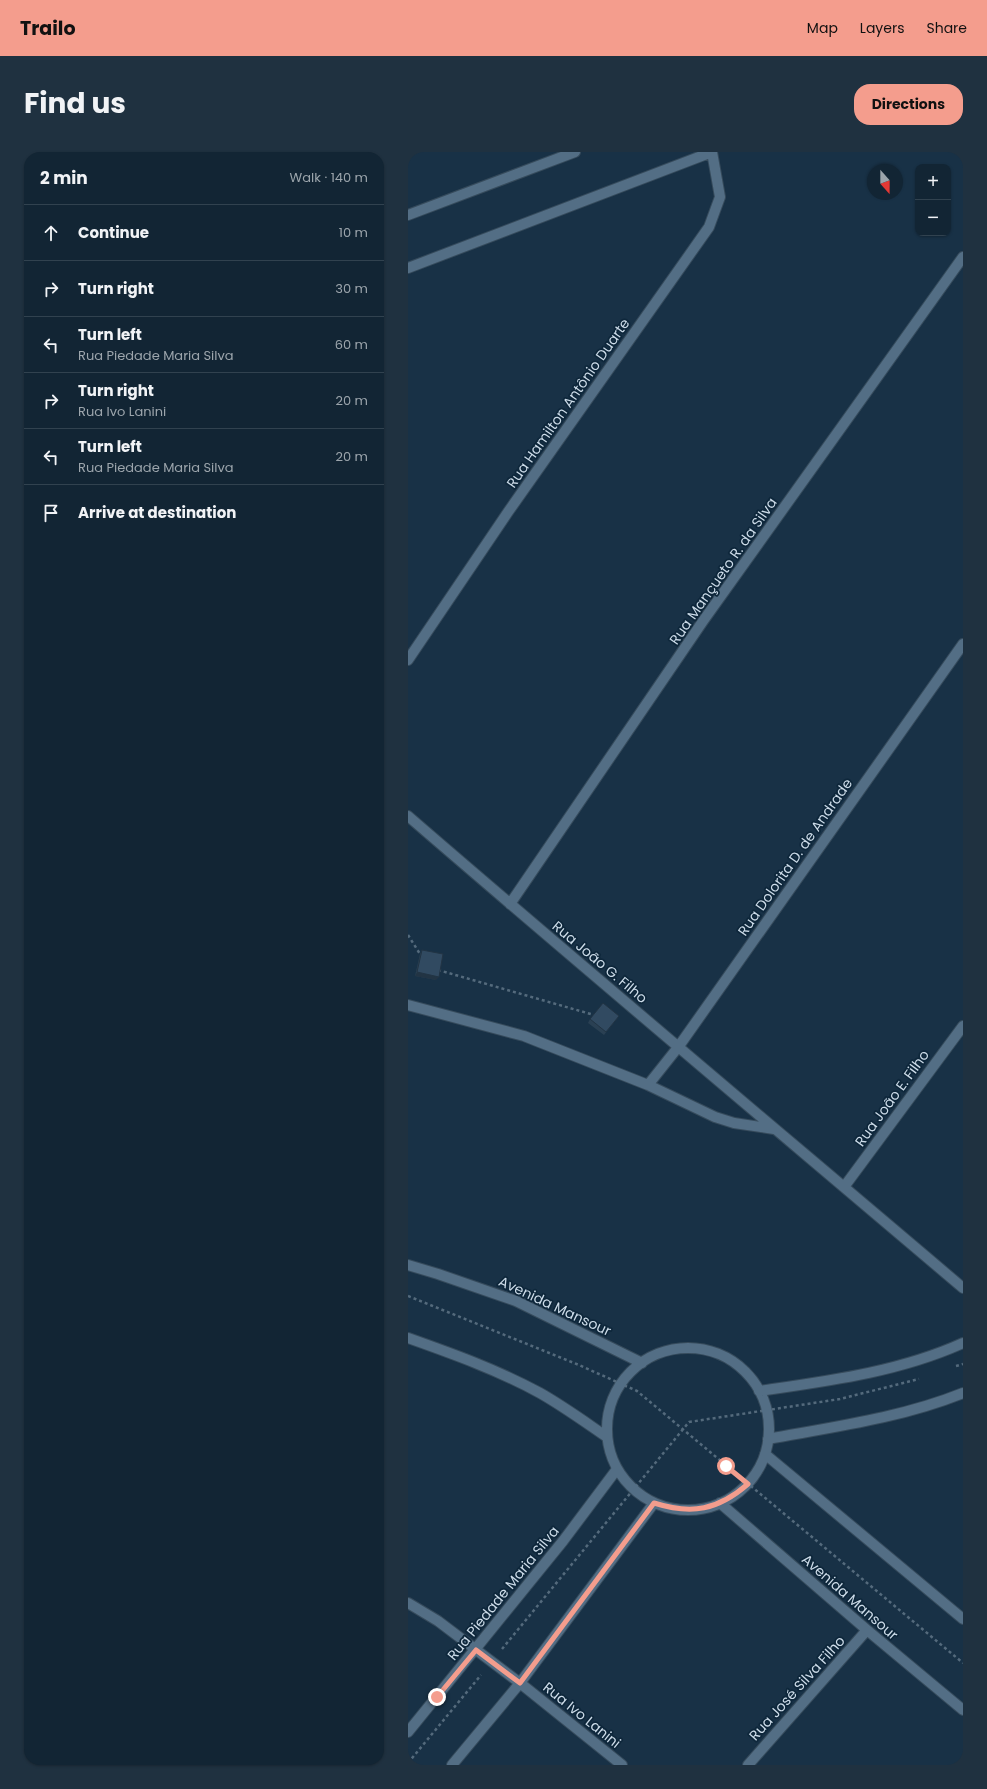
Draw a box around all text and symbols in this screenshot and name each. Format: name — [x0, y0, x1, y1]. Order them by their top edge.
text: Trailo — [20, 15, 76, 42]
text: Map — [807, 18, 838, 38]
text: Layers — [860, 18, 904, 38]
text: Share — [926, 18, 967, 38]
text: Find us — [24, 84, 126, 123]
button: Directions — [854, 84, 963, 125]
north arrow — [867, 164, 903, 200]
map controls — [915, 164, 951, 236]
button: + — [915, 164, 951, 200]
text: 2 min — [40, 166, 88, 190]
text: Walk · 140 m — [290, 168, 368, 187]
button: − — [915, 200, 951, 236]
icon: ahead — [40, 222, 62, 244]
text: Continue — [78, 222, 149, 243]
text: 10 m — [339, 223, 368, 242]
icon: right — [40, 278, 62, 300]
text: Turn right — [78, 278, 154, 299]
text: 30 m — [335, 279, 368, 298]
street label: Rua Hamilton Antônio Duarte — [502, 314, 635, 492]
text: Turn left — [78, 324, 142, 345]
icon: left — [40, 334, 62, 356]
text: 60 m — [335, 335, 368, 354]
text: Rua Piedade Maria Silva — [78, 346, 234, 365]
text: Turn right — [78, 380, 154, 401]
icon: right — [40, 390, 62, 412]
text: 20 m — [335, 391, 368, 410]
text: Rua Ivo Lanini — [78, 402, 166, 421]
text: Turn left — [78, 436, 142, 457]
icon: left — [40, 446, 62, 468]
text: 20 m — [335, 447, 368, 466]
text: Rua Piedade Maria Silva — [78, 458, 234, 477]
street label: Rua Mançueto R. da Silva — [665, 493, 781, 649]
icon: arrive — [40, 502, 62, 524]
text: Arrive at destination — [78, 502, 236, 523]
street label: Rua Dolorita D. de Andrade — [733, 774, 857, 940]
street label: Rua João G. Filho — [548, 916, 652, 1008]
street label: Rua João E. Filho — [850, 1046, 934, 1150]
street label: Avenida Mansour — [496, 1271, 614, 1341]
route start — [717, 1457, 735, 1475]
street label: Rua Piedade Maria Silva — [443, 1522, 563, 1664]
street label: Avenida Mansour — [797, 1549, 903, 1645]
street label: Rua José Silva Filho — [744, 1631, 850, 1745]
street label: Rua Ivo Lanini — [539, 1677, 625, 1753]
route end — [428, 1688, 446, 1706]

